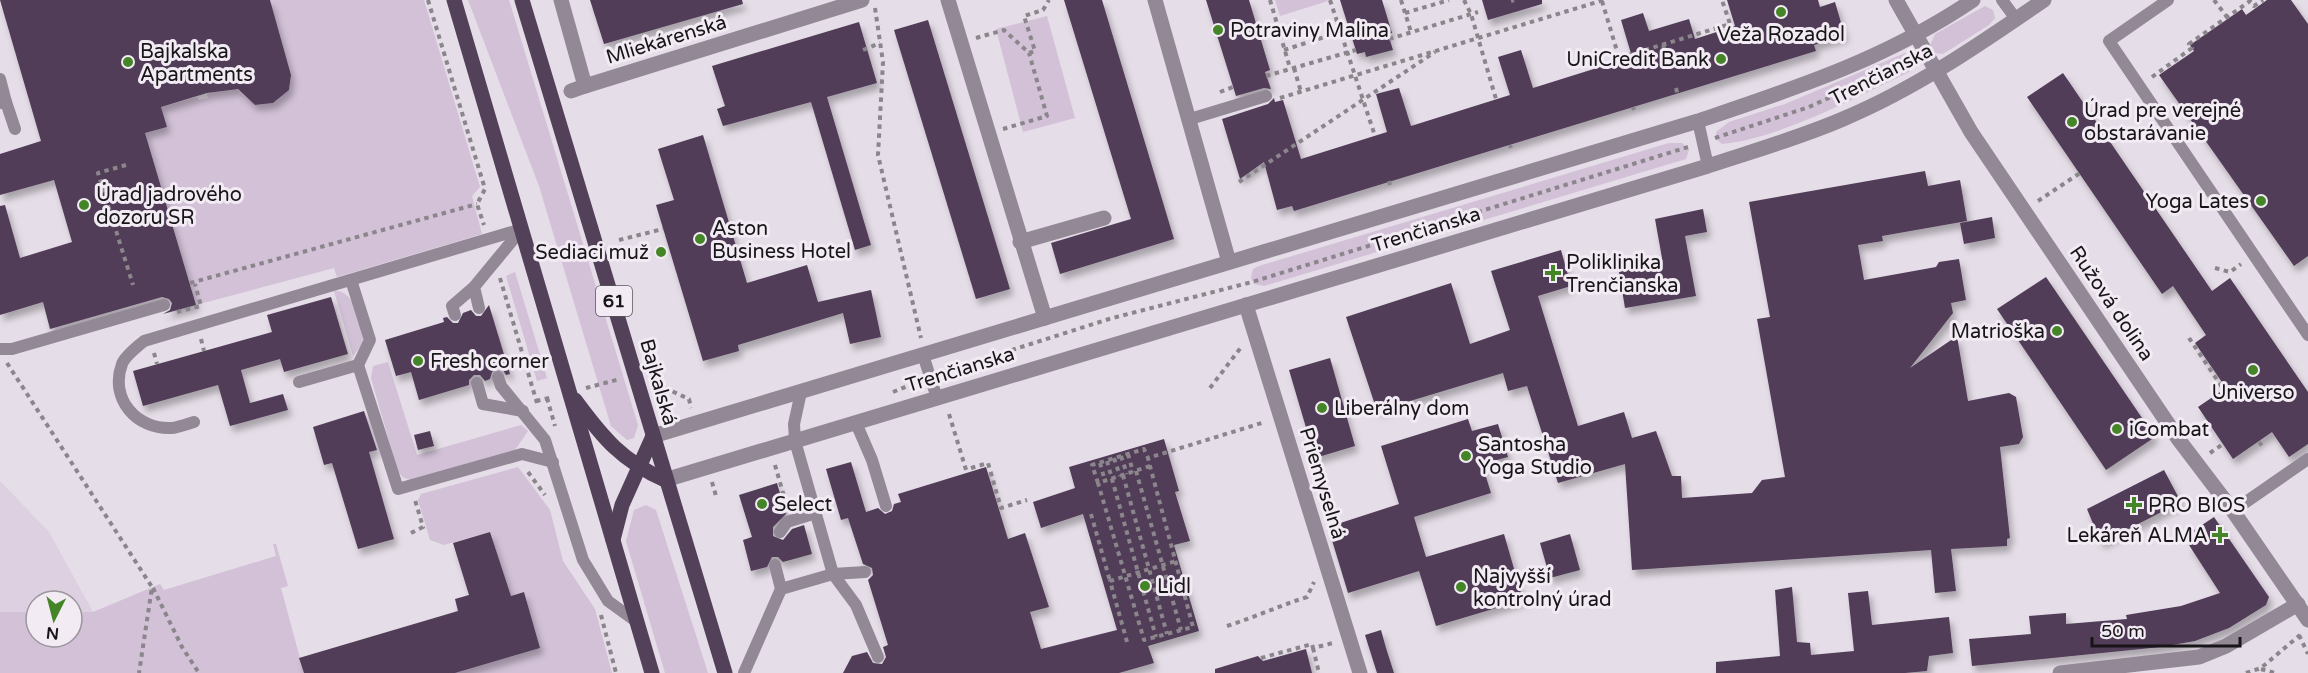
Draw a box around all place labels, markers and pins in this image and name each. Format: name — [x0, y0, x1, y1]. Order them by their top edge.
marker: Veža Rozadol — [1774, 5, 1788, 19]
place label: Potraviny Malina — [1230, 19, 1389, 43]
marker: Potraviny Malina — [1211, 23, 1225, 37]
place label: Veža Rozadol — [1717, 23, 1845, 47]
place label: Bajkalska Apartments — [140, 40, 253, 87]
place label: UniCredit Bank — [1566, 48, 1709, 72]
marker: UniCredit Bank — [1714, 52, 1728, 66]
marker: Bajkalska Apartments — [121, 55, 135, 69]
place label: Úrad pre verejné obstarávanie — [2084, 98, 2241, 146]
marker: Úrad pre verejné obstarávanie — [2065, 115, 2079, 129]
place label: Úrad jadrového dozoru SR — [96, 182, 242, 230]
place label: Yoga Lates — [2146, 190, 2249, 214]
marker: Yoga Lates — [2254, 194, 2268, 208]
marker: Úrad jadrového dozoru SR — [77, 198, 91, 212]
place label: Aston Business Hotel — [712, 217, 851, 264]
marker: Aston Business Hotel — [693, 232, 707, 246]
place label: Sediaci muž — [535, 241, 649, 265]
marker: Sediaci muž — [654, 245, 668, 259]
place label: Poliklinika Trenčianska — [1566, 251, 1678, 298]
marker: Poliklinika Trenčianska — [1544, 264, 1562, 282]
place label: Matrioška — [1951, 320, 2045, 344]
marker: Matrioška — [2050, 324, 2064, 338]
place label: Fresh corner — [430, 350, 549, 374]
marker: Fresh corner — [411, 354, 425, 368]
marker: Universo — [2246, 363, 2260, 377]
place label: Universo — [2211, 381, 2295, 405]
place label: Liberálny dom — [1334, 397, 1469, 421]
marker: Liberálny dom — [1315, 401, 1329, 415]
place label: iCombat — [2129, 418, 2210, 442]
marker: iCombat — [2110, 422, 2124, 436]
place label: Santosha Yoga Studio — [1478, 433, 1592, 480]
marker: Santosha Yoga Studio — [1459, 449, 1473, 463]
place label: Select — [774, 493, 833, 517]
place label: PRO BIOS — [2148, 494, 2245, 518]
marker: PRO BIOS — [2125, 496, 2143, 514]
marker: Select — [755, 497, 769, 511]
place label: Lekáreň ALMA — [2066, 524, 2208, 548]
marker: Lekáreň ALMA — [2213, 528, 2227, 542]
place label: Najvyšší kontrolný úrad — [1473, 565, 1612, 612]
place label: Lidl — [1157, 575, 1191, 599]
marker: Lidl — [1138, 579, 1152, 593]
marker: Najvyšší kontrolný úrad — [1454, 580, 1468, 594]

